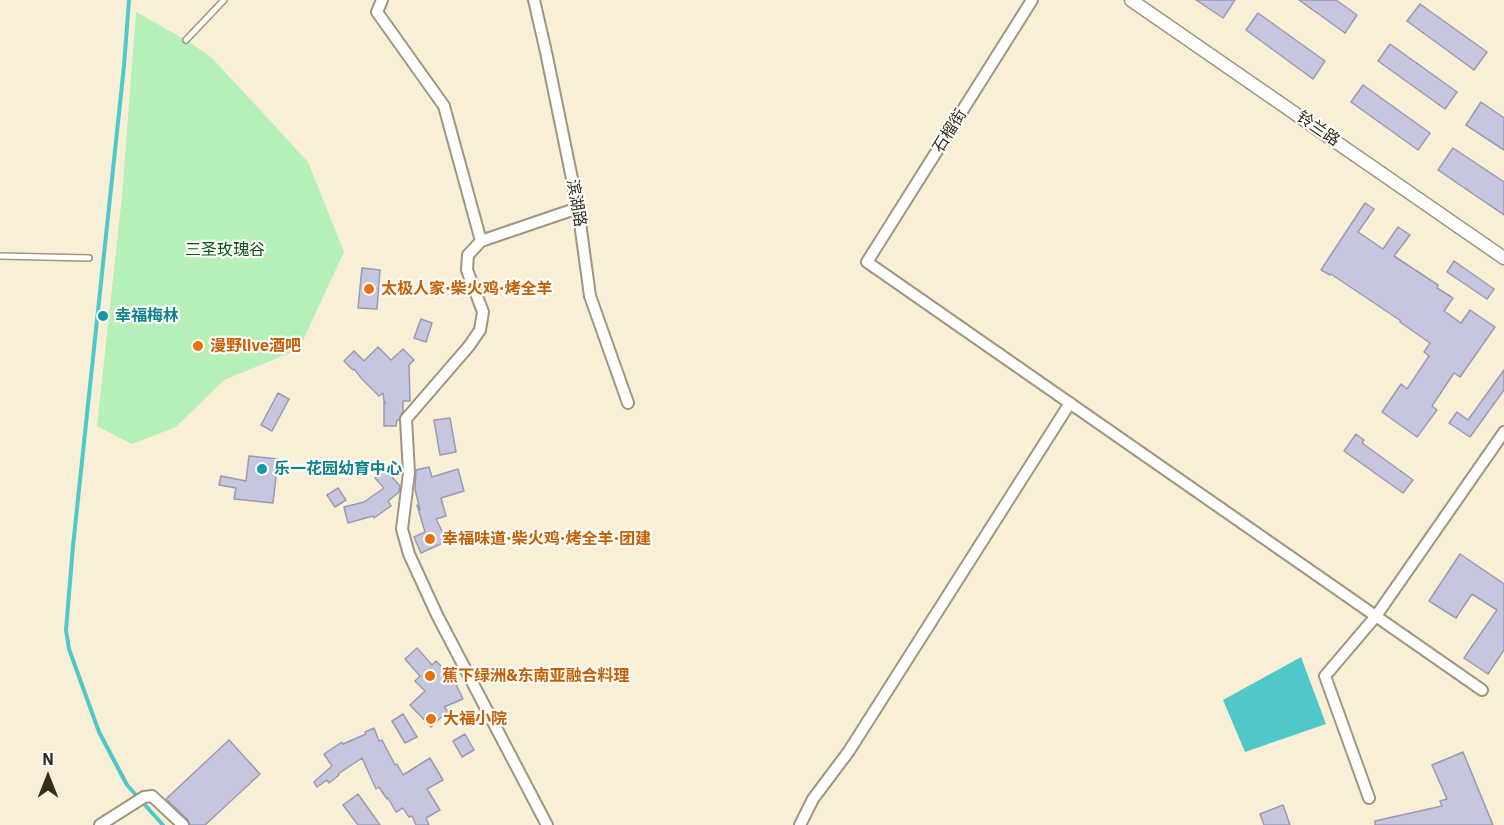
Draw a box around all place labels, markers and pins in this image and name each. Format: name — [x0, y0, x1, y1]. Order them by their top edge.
place label: 太极人家·柴火鸡·烤全羊 — [381, 279, 552, 299]
marker: 太极人家·柴火鸡·烤全羊 — [362, 282, 376, 296]
place label: 幸福梅林 — [115, 306, 179, 326]
marker: 幸福梅林 — [96, 309, 110, 323]
place label: 漫野live酒吧 — [210, 336, 301, 356]
marker: 漫野live酒吧 — [191, 339, 205, 353]
place label: 乐一花园幼育中心 — [274, 459, 402, 479]
marker: 乐一花园幼育中心 — [255, 462, 269, 476]
place label: 幸福味道·柴火鸡·烤全羊·团建 — [442, 529, 651, 549]
marker: 幸福味道·柴火鸡·烤全羊·团建 — [423, 532, 437, 546]
place label: 蕉下绿洲&东南亚融合料理 — [442, 666, 630, 686]
marker: 蕉下绿洲&东南亚融合料理 — [423, 669, 437, 683]
place label: 大福小院 — [443, 709, 507, 729]
marker: 大福小院 — [424, 712, 438, 726]

